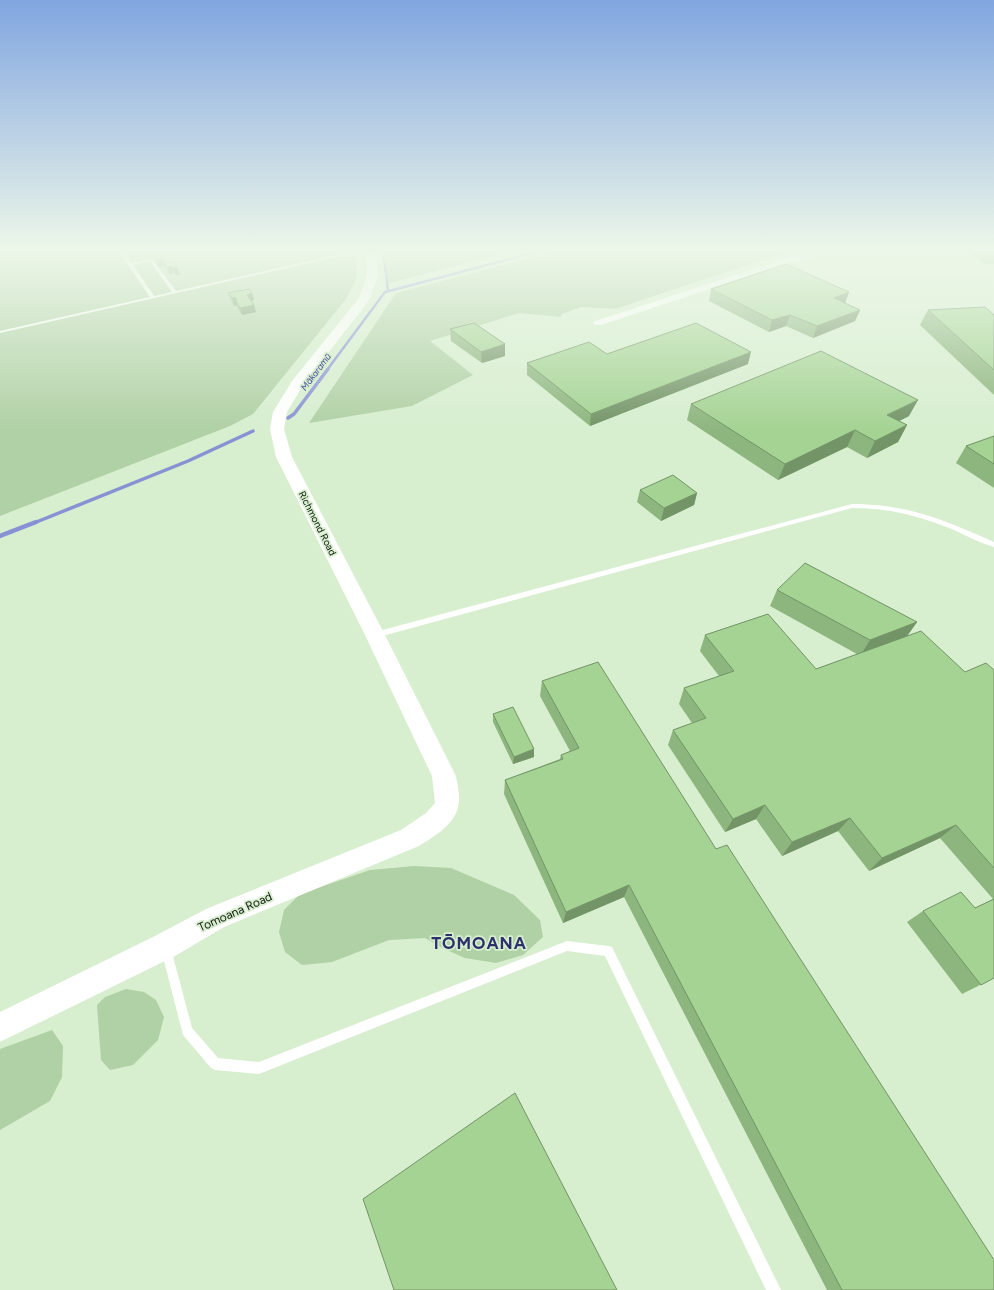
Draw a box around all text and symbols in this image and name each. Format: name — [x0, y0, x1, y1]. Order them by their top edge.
water label: Mākaramū — [298, 351, 333, 392]
street label: Richmond Road — [296, 489, 339, 558]
street label: Tomoana Road — [196, 889, 274, 935]
district label: TŌMOANA — [431, 933, 527, 953]

